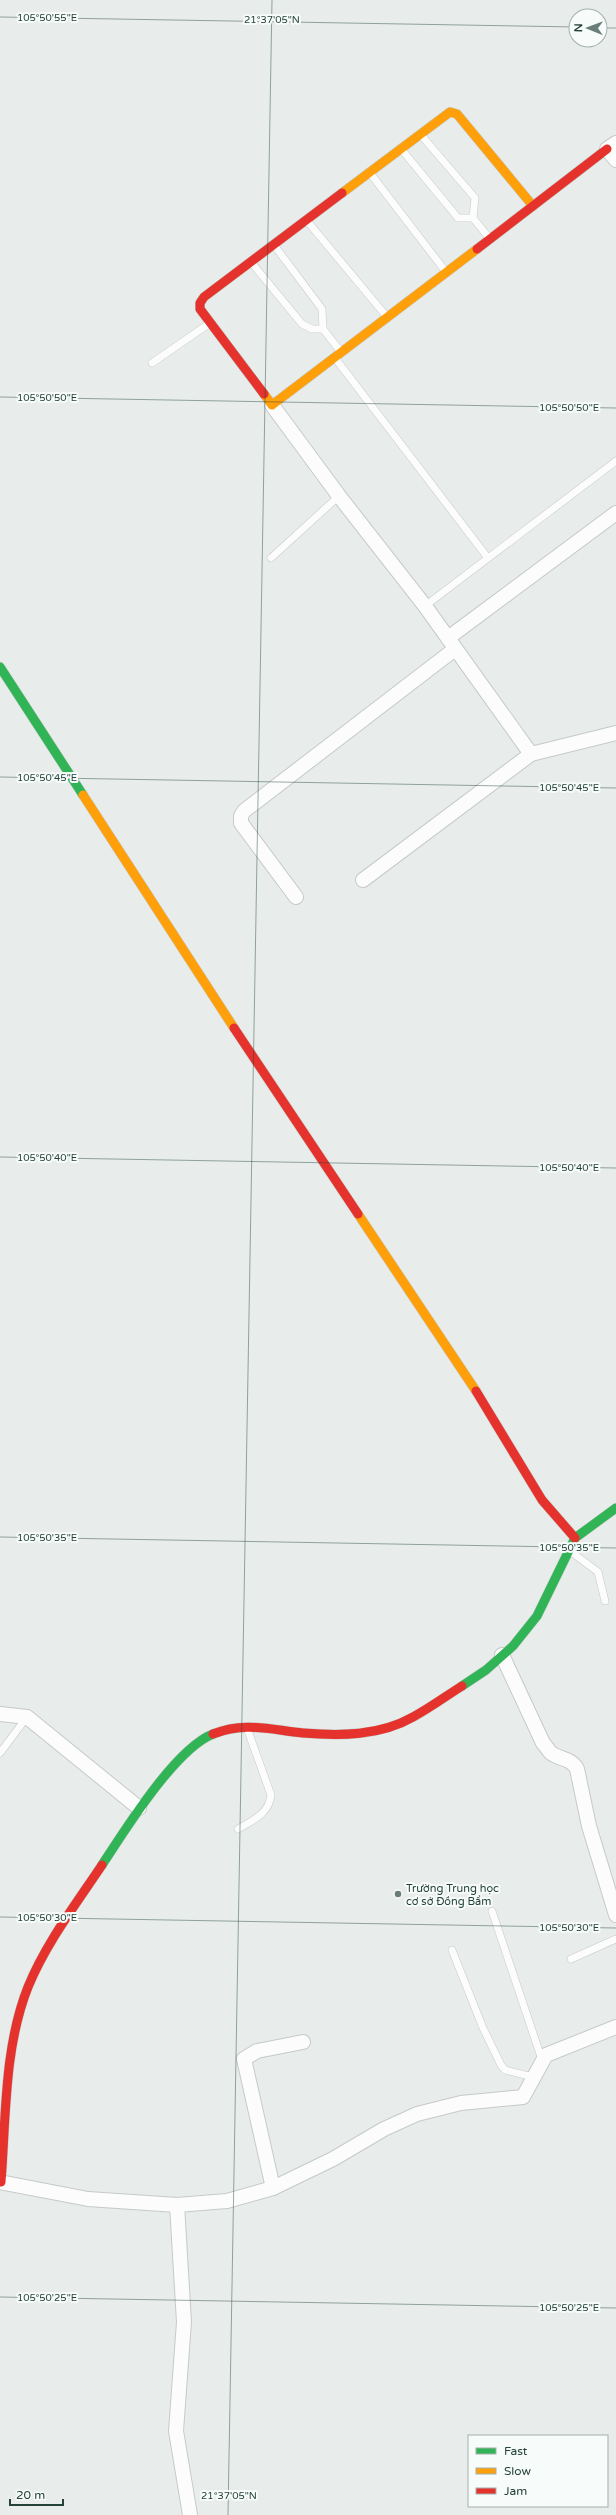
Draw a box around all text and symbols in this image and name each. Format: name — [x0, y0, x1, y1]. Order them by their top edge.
north arrow — [568, 8, 608, 48]
text: 105°50'55"E — [17, 12, 77, 24]
text: 21°37'05"N — [244, 14, 300, 26]
text: N — [572, 23, 585, 32]
text: 105°50'50"E — [17, 392, 77, 404]
text: 105°50'50"E — [539, 402, 599, 414]
text: 105°50'45"E — [17, 772, 77, 784]
text: 105°50'45"E — [539, 782, 599, 794]
text: 105°50'40"E — [17, 1152, 77, 1164]
text: 105°50'40"E — [539, 1162, 599, 1174]
text: 105°50'35"E — [17, 1532, 77, 1544]
text: 105°50'35"E — [539, 1542, 599, 1554]
place label: Trường Trung học cơ sở Đồng Bẩm — [406, 1882, 499, 1908]
marker: Trường Trung học cơ sở Đồng Bẩm — [393, 1889, 403, 1899]
text: 105°50'30"E — [17, 1912, 77, 1924]
text: 105°50'30"E — [539, 1922, 599, 1934]
text: 105°50'25"E — [17, 2292, 77, 2304]
text: 105°50'25"E — [539, 2302, 599, 2314]
legend — [468, 2435, 608, 2507]
text: Fast — [504, 2444, 528, 2458]
text: Slow — [504, 2464, 531, 2478]
scale bar — [10, 2481, 63, 2507]
text: Jam — [504, 2484, 527, 2498]
text: 20 m — [16, 2488, 45, 2502]
text: 21°37'05"N — [201, 2490, 257, 2502]

